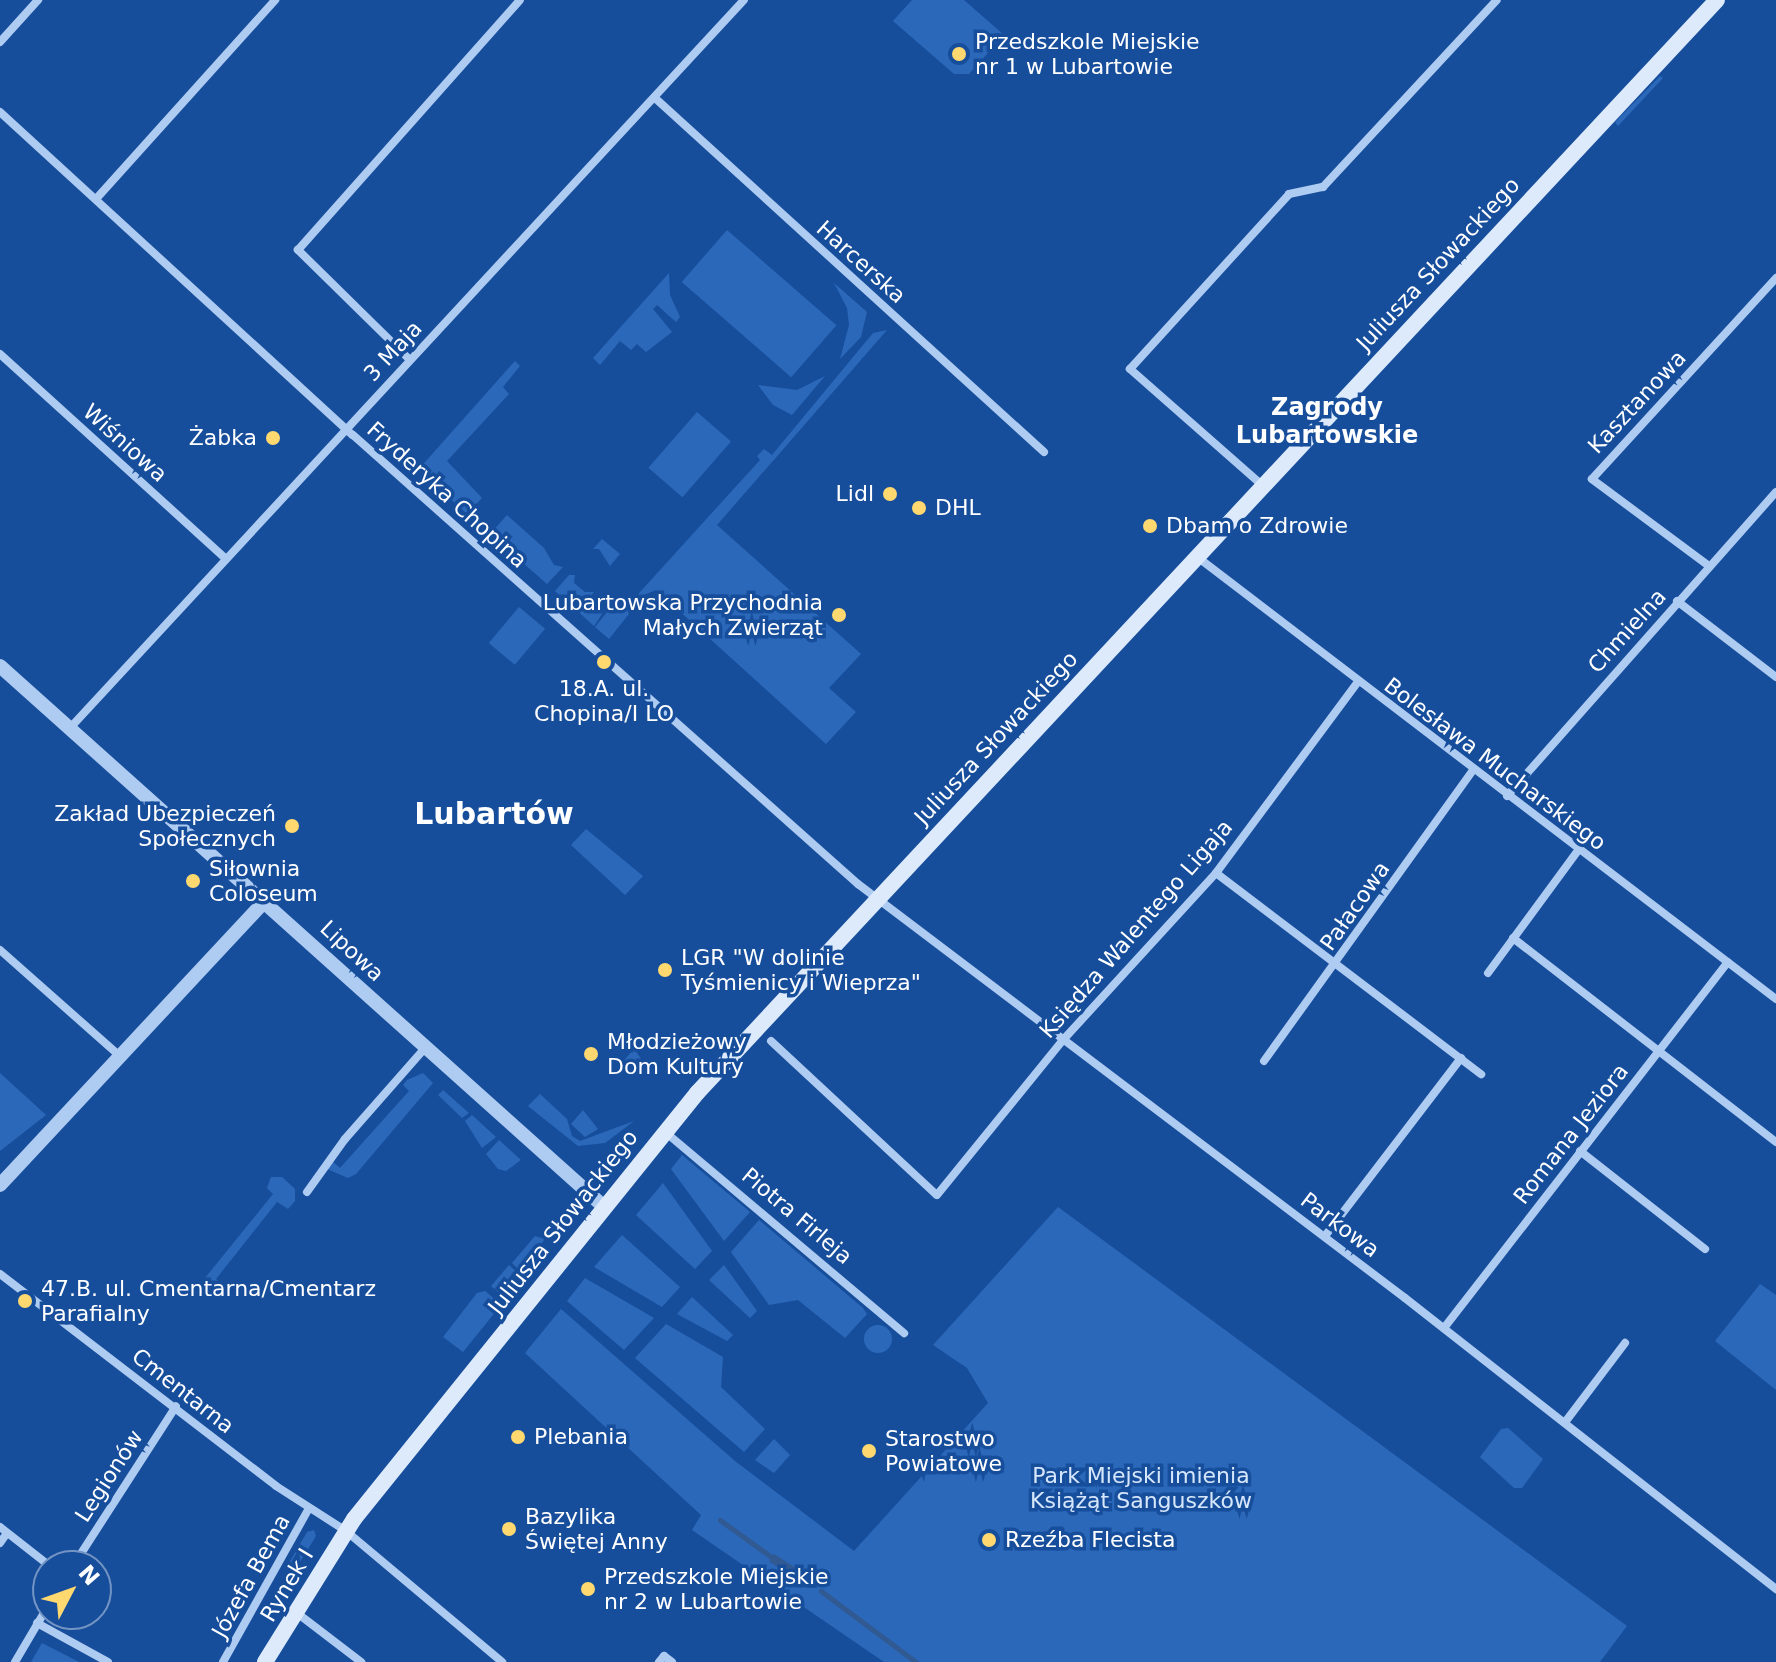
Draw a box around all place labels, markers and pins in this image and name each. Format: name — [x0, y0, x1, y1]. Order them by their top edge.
place label: Przedszkole Miejskie nr 1 w Lubartowie — [975, 28, 1200, 80]
marker: Przedszkole Miejskie nr 1 w Lubartowie — [950, 45, 968, 63]
place label: Żabka — [189, 425, 257, 451]
marker: Żabka — [264, 429, 282, 447]
place label: Lidl — [836, 481, 874, 507]
marker: Lidl — [881, 485, 899, 503]
place label: DHL — [935, 495, 981, 521]
marker: DHL — [910, 499, 928, 517]
place label: Dbam o Zdrowie — [1166, 513, 1348, 539]
marker: Dbam o Zdrowie — [1141, 517, 1159, 535]
place label: Lubartowska Przychodnia Małych Zwierząt — [543, 589, 823, 640]
marker: Lubartowska Przychodnia Małych Zwierząt — [830, 606, 848, 624]
marker: 18.A. ul. Chopina/I LO — [595, 653, 613, 671]
place label: 18.A. ul. Chopina/I LO — [534, 675, 674, 726]
place label: Zakład Ubezpieczeń Społecznych — [54, 800, 276, 852]
marker: Zakład Ubezpieczeń Społecznych — [283, 817, 301, 835]
place label: Siłownia Coloseum — [209, 855, 318, 906]
marker: Siłownia Coloseum — [184, 872, 202, 890]
place label: LGR "W dolinie Tyśmienicy i Wieprza" — [681, 944, 921, 996]
marker: LGR "W dolinie Tyśmienicy i Wieprza" — [656, 961, 674, 979]
place label: Młodzieżowy Dom Kultury — [607, 1028, 747, 1080]
marker: Młodzieżowy Dom Kultury — [582, 1045, 600, 1063]
place label: 47.B. ul. Cmentarna/Cmentarz Parafialny — [41, 1275, 376, 1326]
marker: 47.B. ul. Cmentarna/Cmentarz Parafialny — [16, 1292, 34, 1310]
place label: Plebania — [534, 1424, 628, 1450]
place label: Starostwo Powiatowe — [885, 1425, 1002, 1476]
marker: Plebania — [509, 1428, 527, 1446]
marker: Starostwo Powiatowe — [860, 1442, 878, 1460]
place label: Bazylika Świętej Anny — [525, 1503, 668, 1554]
marker: Bazylika Świętej Anny — [500, 1520, 518, 1538]
place label: Rzeźba Flecista — [1005, 1527, 1175, 1553]
marker: Rzeźba Flecista — [980, 1531, 998, 1549]
place label: Przedszkole Miejskie nr 2 w Lubartowie — [604, 1563, 829, 1614]
marker: Przedszkole Miejskie nr 2 w Lubartowie — [579, 1580, 597, 1598]

